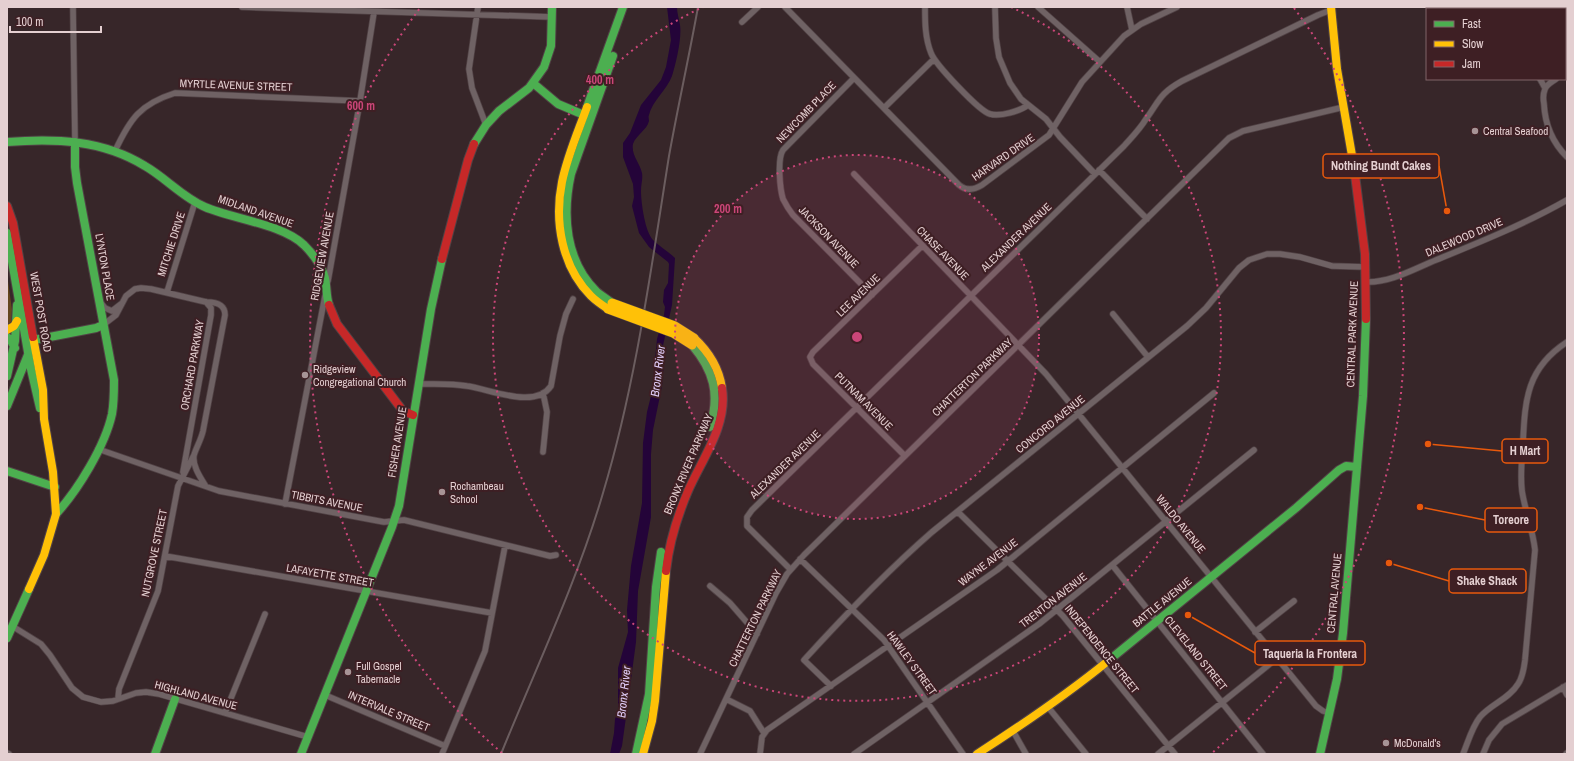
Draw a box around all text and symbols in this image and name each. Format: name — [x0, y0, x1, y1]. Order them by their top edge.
scale bar — [10, 8, 101, 34]
legend — [1426, 8, 1566, 80]
text: 100 m — [16, 14, 43, 30]
text: Fast — [1462, 16, 1481, 32]
text: Slow — [1462, 36, 1484, 52]
text: Jam — [1462, 56, 1481, 72]
text: 400 m — [586, 72, 614, 88]
street label: MYRTLE AVENUE STREET — [179, 76, 293, 94]
street label: NEWCOMB PLACE — [773, 78, 839, 146]
text: 600 m — [347, 98, 375, 114]
place label: Central Seafood — [1483, 124, 1548, 138]
marker: Central Seafood — [1470, 126, 1480, 136]
street label: HARVARD DRIVE — [969, 130, 1037, 184]
callout: Nothing Bundt Cakes — [1323, 154, 1439, 178]
text: Nothing Bundt Cakes — [1331, 158, 1432, 174]
street label: MIDLAND AVENUE — [216, 192, 296, 230]
street label: ALEXANDER AVENUE — [977, 200, 1054, 275]
text: 200 m — [714, 201, 742, 217]
street label: JACKSON AVENUE — [796, 203, 862, 271]
street label: MITCHIE DRIVE — [154, 210, 188, 278]
street label: RIDGEVIEW AVENUE — [307, 210, 337, 302]
street label: DALEWOOD DRIVE — [1423, 214, 1505, 260]
street label: CHASE AVENUE — [914, 223, 972, 283]
street label: LYNTON PLACE — [92, 232, 118, 302]
street label: WEST POST ROAD — [27, 271, 55, 353]
street label: LEE AVENUE — [833, 271, 883, 319]
street label: CENTRAL PARK AVENUE — [1343, 280, 1361, 388]
street label: ORCHARD PARKWAY — [177, 319, 207, 411]
centre of rings — [850, 330, 864, 344]
street label: CHATTERTON PARKWAY — [929, 335, 1015, 419]
water label: Bronx River — [647, 344, 669, 398]
place label: Ridgeview Congregational Church — [313, 362, 406, 389]
street label: PUTNAM AVENUE — [832, 369, 896, 433]
marker: Ridgeview Congregational Church — [300, 370, 310, 380]
street label: CONCORD AVENUE — [1013, 392, 1087, 456]
street label: FISHER AVENUE — [384, 406, 410, 478]
street label: BRONX RIVER PARKWAY — [660, 412, 716, 516]
street label: ALEXANDER AVENUE — [746, 427, 823, 502]
callout: H Mart — [1502, 439, 1548, 463]
text: H Mart — [1510, 443, 1541, 459]
place label: Rochambeau School — [450, 479, 504, 506]
street label: TIBBITS AVENUE — [290, 487, 364, 515]
marker: Rochambeau School — [437, 487, 447, 497]
street label: WALDO AVENUE — [1153, 492, 1209, 556]
street label: NUTGROVE STREET — [138, 507, 170, 598]
callout: Toreore — [1485, 508, 1537, 532]
text: Toreore — [1493, 512, 1529, 528]
street label: WAYNE AVENUE — [956, 535, 1020, 589]
street label: CENTRAL AVENUE — [1324, 552, 1344, 634]
street label: LAFAYETTE STREET — [285, 560, 375, 590]
street label: CHATTERTON PARKWAY — [725, 567, 785, 669]
street label: TRENTON AVENUE — [1016, 569, 1090, 631]
callout: Shake Shack — [1449, 569, 1526, 593]
text: Shake Shack — [1457, 573, 1518, 589]
street label: BATTLE AVENUE — [1130, 574, 1194, 630]
street label: INDEPENDENCE STREET — [1062, 602, 1142, 696]
street label: CLEVELAND STREET — [1162, 613, 1231, 693]
street label: HAWLEY STREET — [884, 628, 940, 698]
callout: Taqueria la Frontera — [1255, 641, 1365, 665]
text: Taqueria la Frontera — [1263, 646, 1357, 662]
place label: Full Gospel Tabernacle — [356, 659, 402, 686]
water label: Bronx River — [613, 665, 635, 719]
marker: Full Gospel Tabernacle — [343, 667, 353, 677]
street label: HIGHLAND AVENUE — [153, 677, 239, 713]
street label: INTERVALE STREET — [346, 687, 432, 735]
place label: McDonald's — [1394, 736, 1441, 750]
marker: McDonald's — [1381, 738, 1391, 748]

